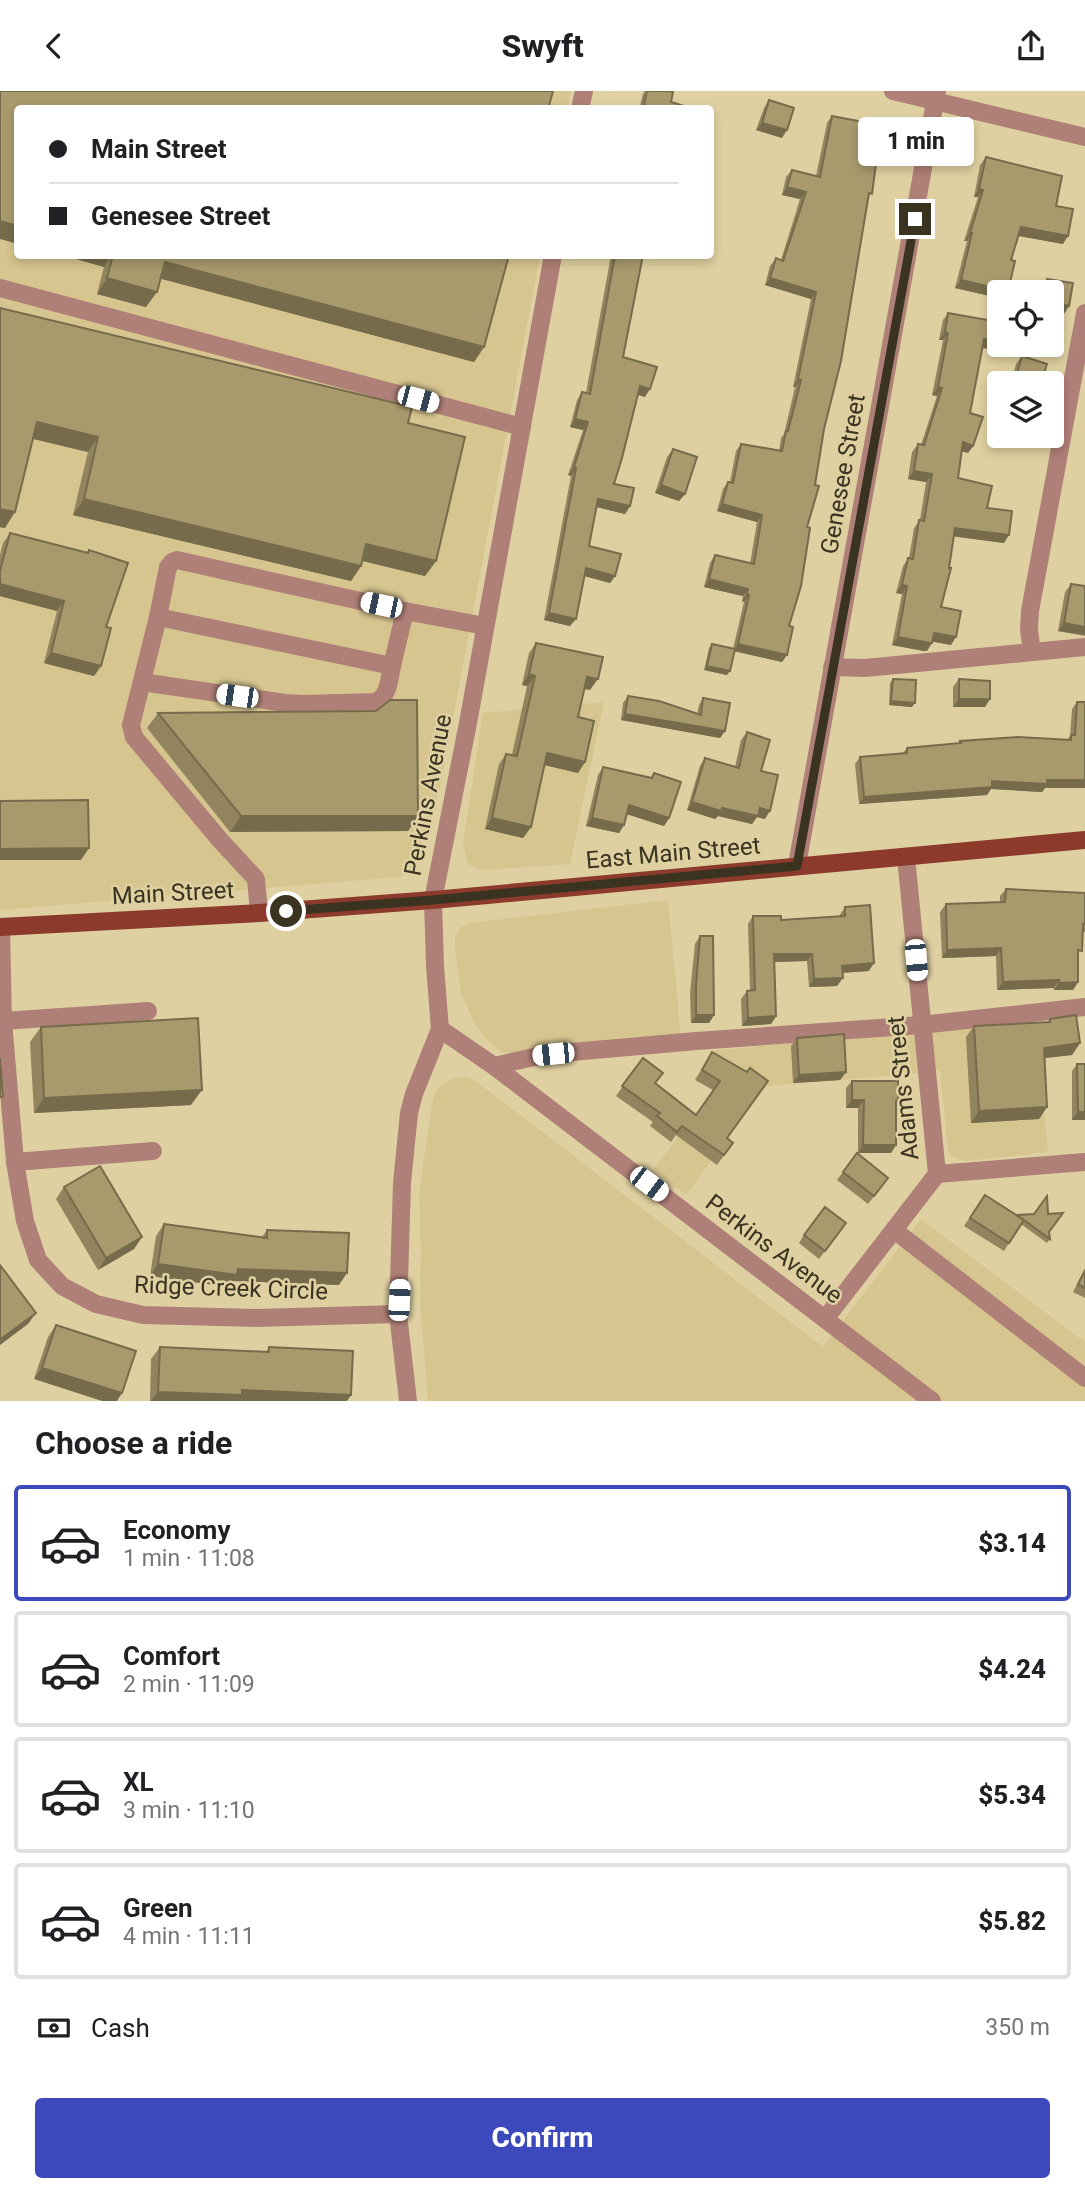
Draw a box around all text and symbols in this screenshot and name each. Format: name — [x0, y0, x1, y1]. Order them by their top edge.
icon: back — [35, 27, 73, 65]
text: Swyft — [501, 27, 584, 65]
icon: share — [1012, 27, 1050, 65]
callout: 1 min — [857, 117, 973, 167]
text: 1 min — [887, 128, 945, 155]
text: Main Street — [91, 134, 227, 164]
text: Genesee Street — [91, 201, 270, 231]
route end — [899, 203, 931, 235]
map controls — [987, 280, 1064, 448]
button: locate — [987, 280, 1064, 357]
button: layers — [987, 371, 1064, 448]
car — [395, 383, 442, 415]
street label: Genesee Street — [815, 392, 871, 556]
car — [359, 590, 404, 620]
car — [215, 683, 260, 709]
street label: Perkins Avenue — [399, 712, 457, 878]
street label: East Main Street — [584, 831, 762, 875]
street label: Main Street — [111, 876, 235, 910]
route start — [270, 895, 302, 927]
car — [904, 938, 929, 982]
street label: Adams Street — [881, 1014, 924, 1162]
car — [532, 1041, 575, 1067]
car — [626, 1163, 673, 1205]
street label: Perkins Avenue — [700, 1188, 848, 1310]
street label: Ridge Creek Circle — [134, 1271, 328, 1305]
car — [388, 1278, 411, 1322]
text: Choose a ride — [35, 1424, 232, 1462]
icon: car — [39, 1512, 102, 1575]
text: Economy — [123, 1515, 230, 1545]
text: $3.14 — [978, 1528, 1046, 1558]
text: 1 min · 11:08 — [123, 1545, 255, 1572]
icon: car — [39, 1638, 102, 1701]
text: Comfort — [123, 1641, 220, 1671]
text: $4.24 — [978, 1654, 1046, 1684]
text: 2 min · 11:09 — [123, 1671, 255, 1698]
icon: car — [39, 1764, 102, 1827]
text: XL — [123, 1767, 154, 1797]
text: $5.34 — [978, 1780, 1046, 1810]
text: 3 min · 11:10 — [123, 1797, 255, 1824]
icon: car — [39, 1890, 102, 1953]
text: Green — [123, 1893, 193, 1923]
text: $5.82 — [978, 1906, 1046, 1936]
text: 4 min · 11:11 — [123, 1923, 255, 1950]
icon: cash — [35, 2009, 73, 2047]
text: Cash — [91, 2013, 150, 2043]
text: 350 m — [985, 2014, 1050, 2041]
button: Confirm — [35, 2098, 1050, 2178]

